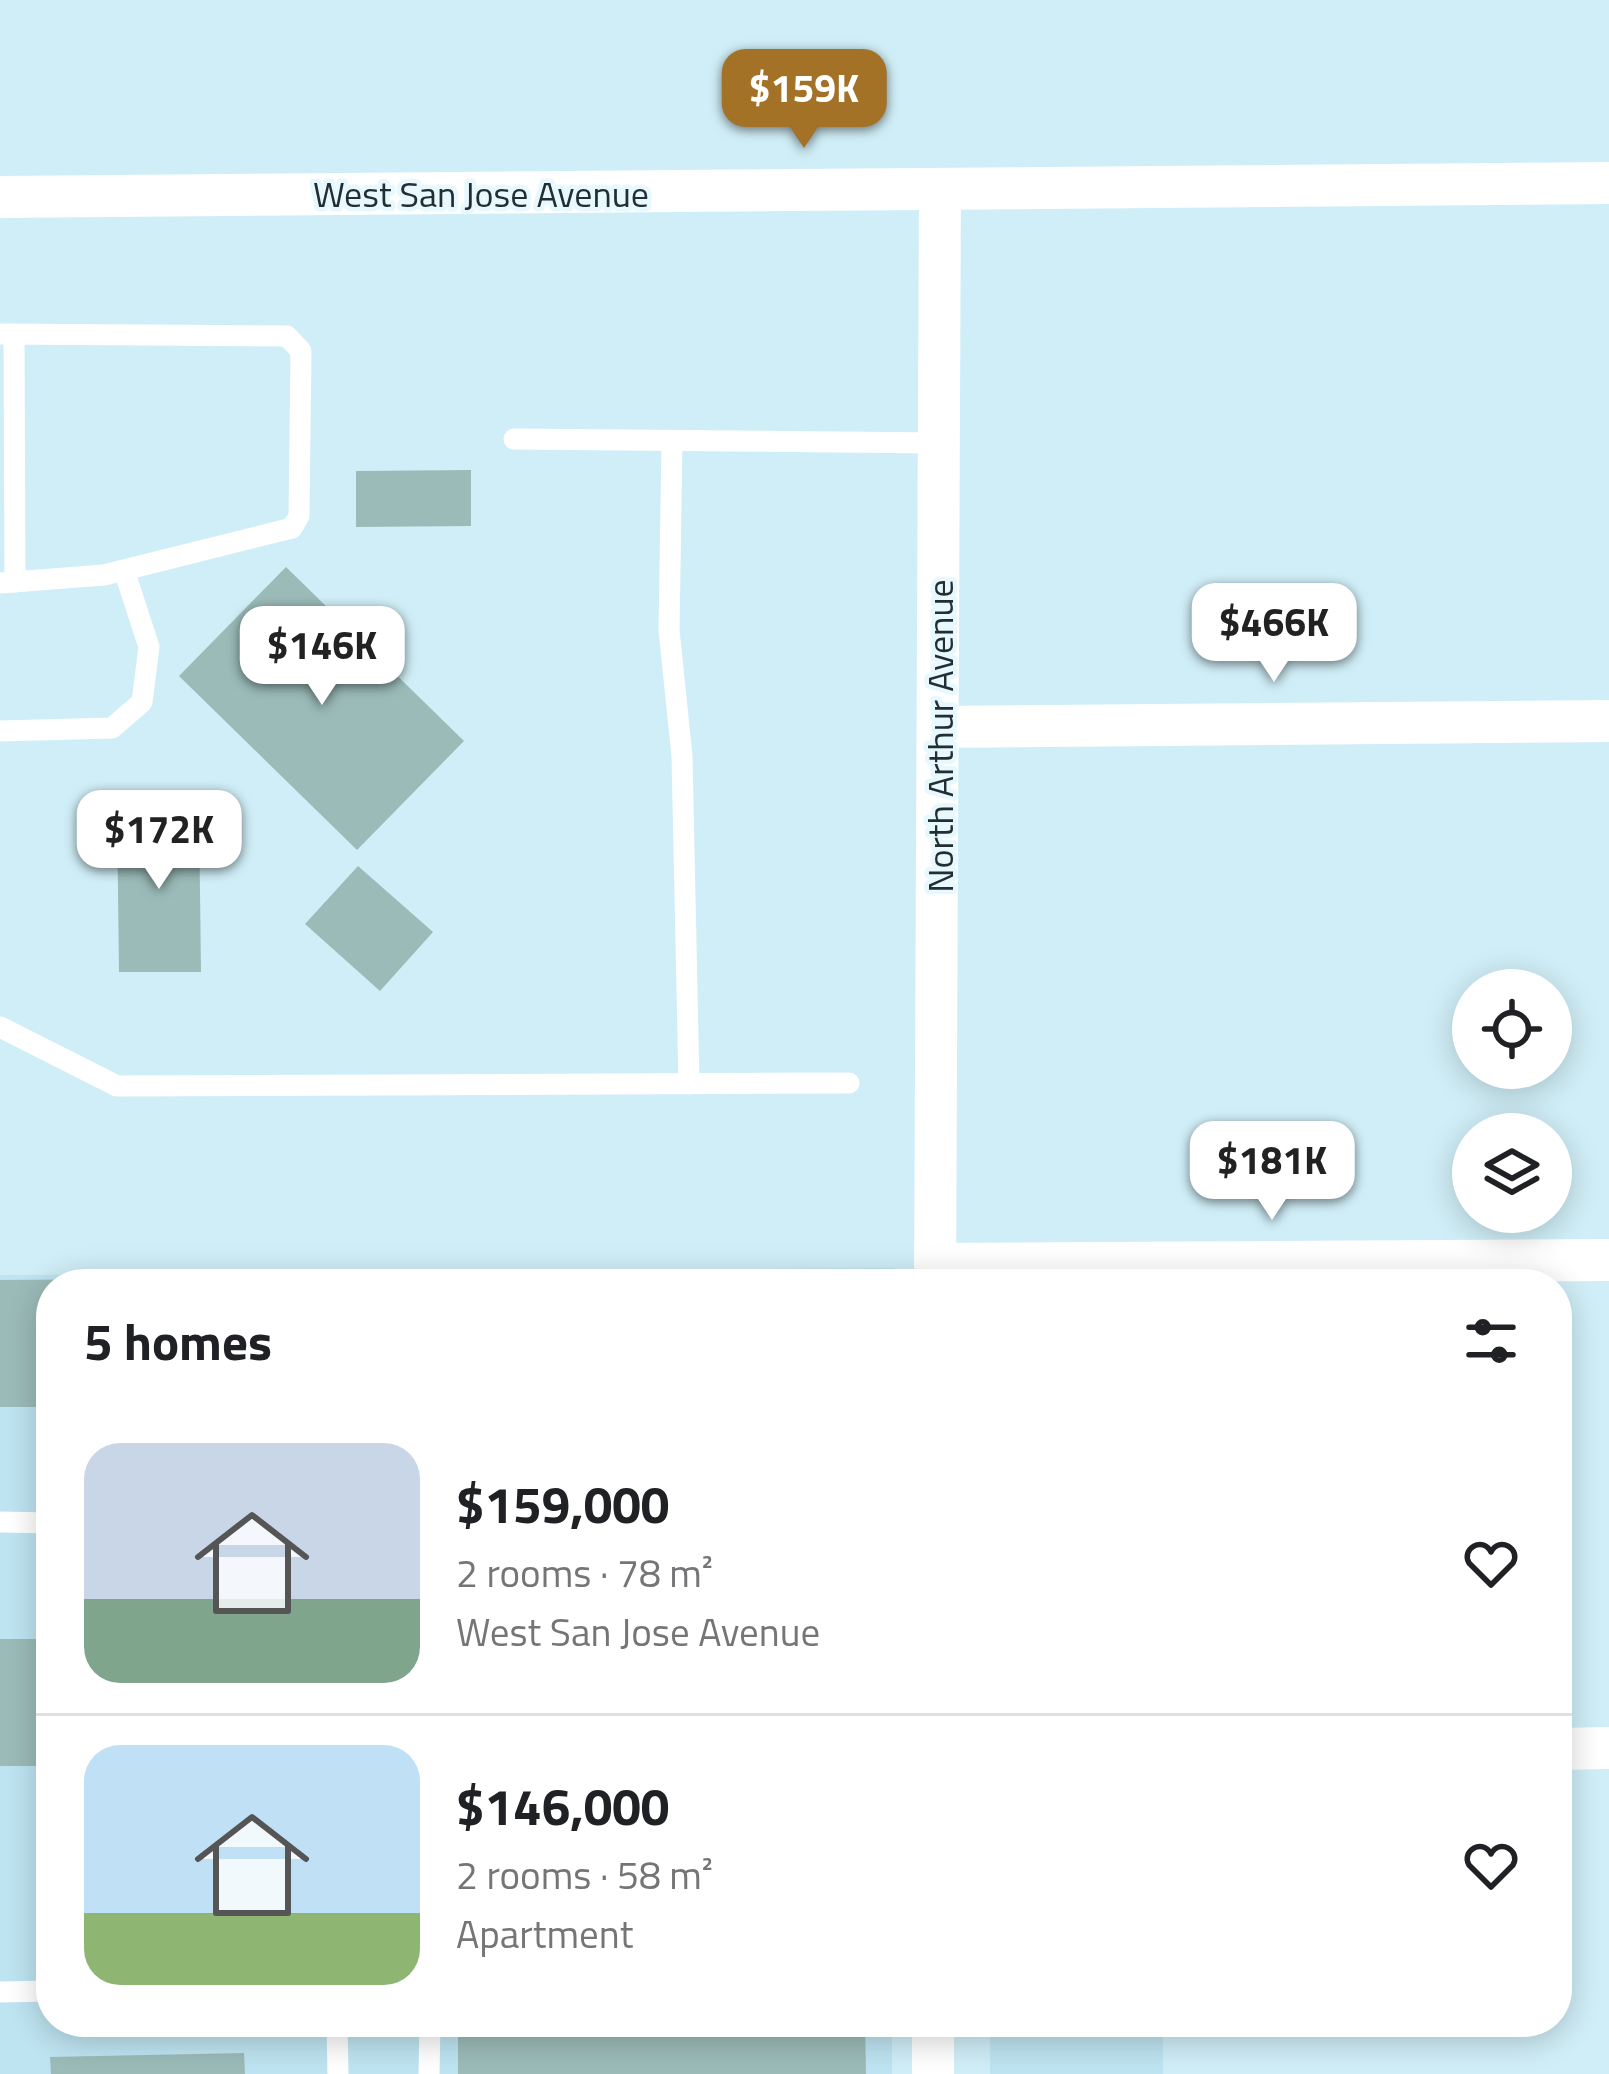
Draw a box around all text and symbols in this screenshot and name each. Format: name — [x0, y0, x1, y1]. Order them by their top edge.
pin: $159K — [720, 49, 888, 151]
text: $159K — [749, 58, 859, 117]
street label: West San Jose Avenue — [313, 166, 649, 221]
street label: North Arthur Avenue — [912, 579, 967, 893]
pin: $466K — [1190, 583, 1358, 685]
text: $466K — [1219, 592, 1329, 651]
pin: $146K — [238, 606, 406, 708]
text: $146K — [267, 615, 377, 674]
pin: $172K — [75, 790, 243, 892]
text: $172K — [104, 799, 214, 858]
map controls — [1452, 969, 1572, 1233]
button: locate — [1452, 969, 1572, 1089]
button: layers — [1452, 1113, 1572, 1233]
pin: $181K — [1188, 1121, 1356, 1223]
text: $181K — [1217, 1130, 1327, 1189]
text: 5 homes — [84, 1302, 272, 1380]
icon: filters — [1458, 1308, 1524, 1374]
text: $159,000 — [456, 1465, 669, 1543]
icon: home — [180, 1491, 324, 1635]
icon: heart — [1458, 1530, 1524, 1596]
text: 2 rooms · 78 m² — [456, 1543, 713, 1602]
text: West San Jose Avenue — [456, 1602, 820, 1661]
text: $146,000 — [456, 1767, 669, 1845]
icon: home — [180, 1793, 324, 1937]
icon: heart — [1458, 1832, 1524, 1898]
text: 2 rooms · 58 m² — [456, 1845, 713, 1904]
text: Apartment — [456, 1904, 633, 1963]

